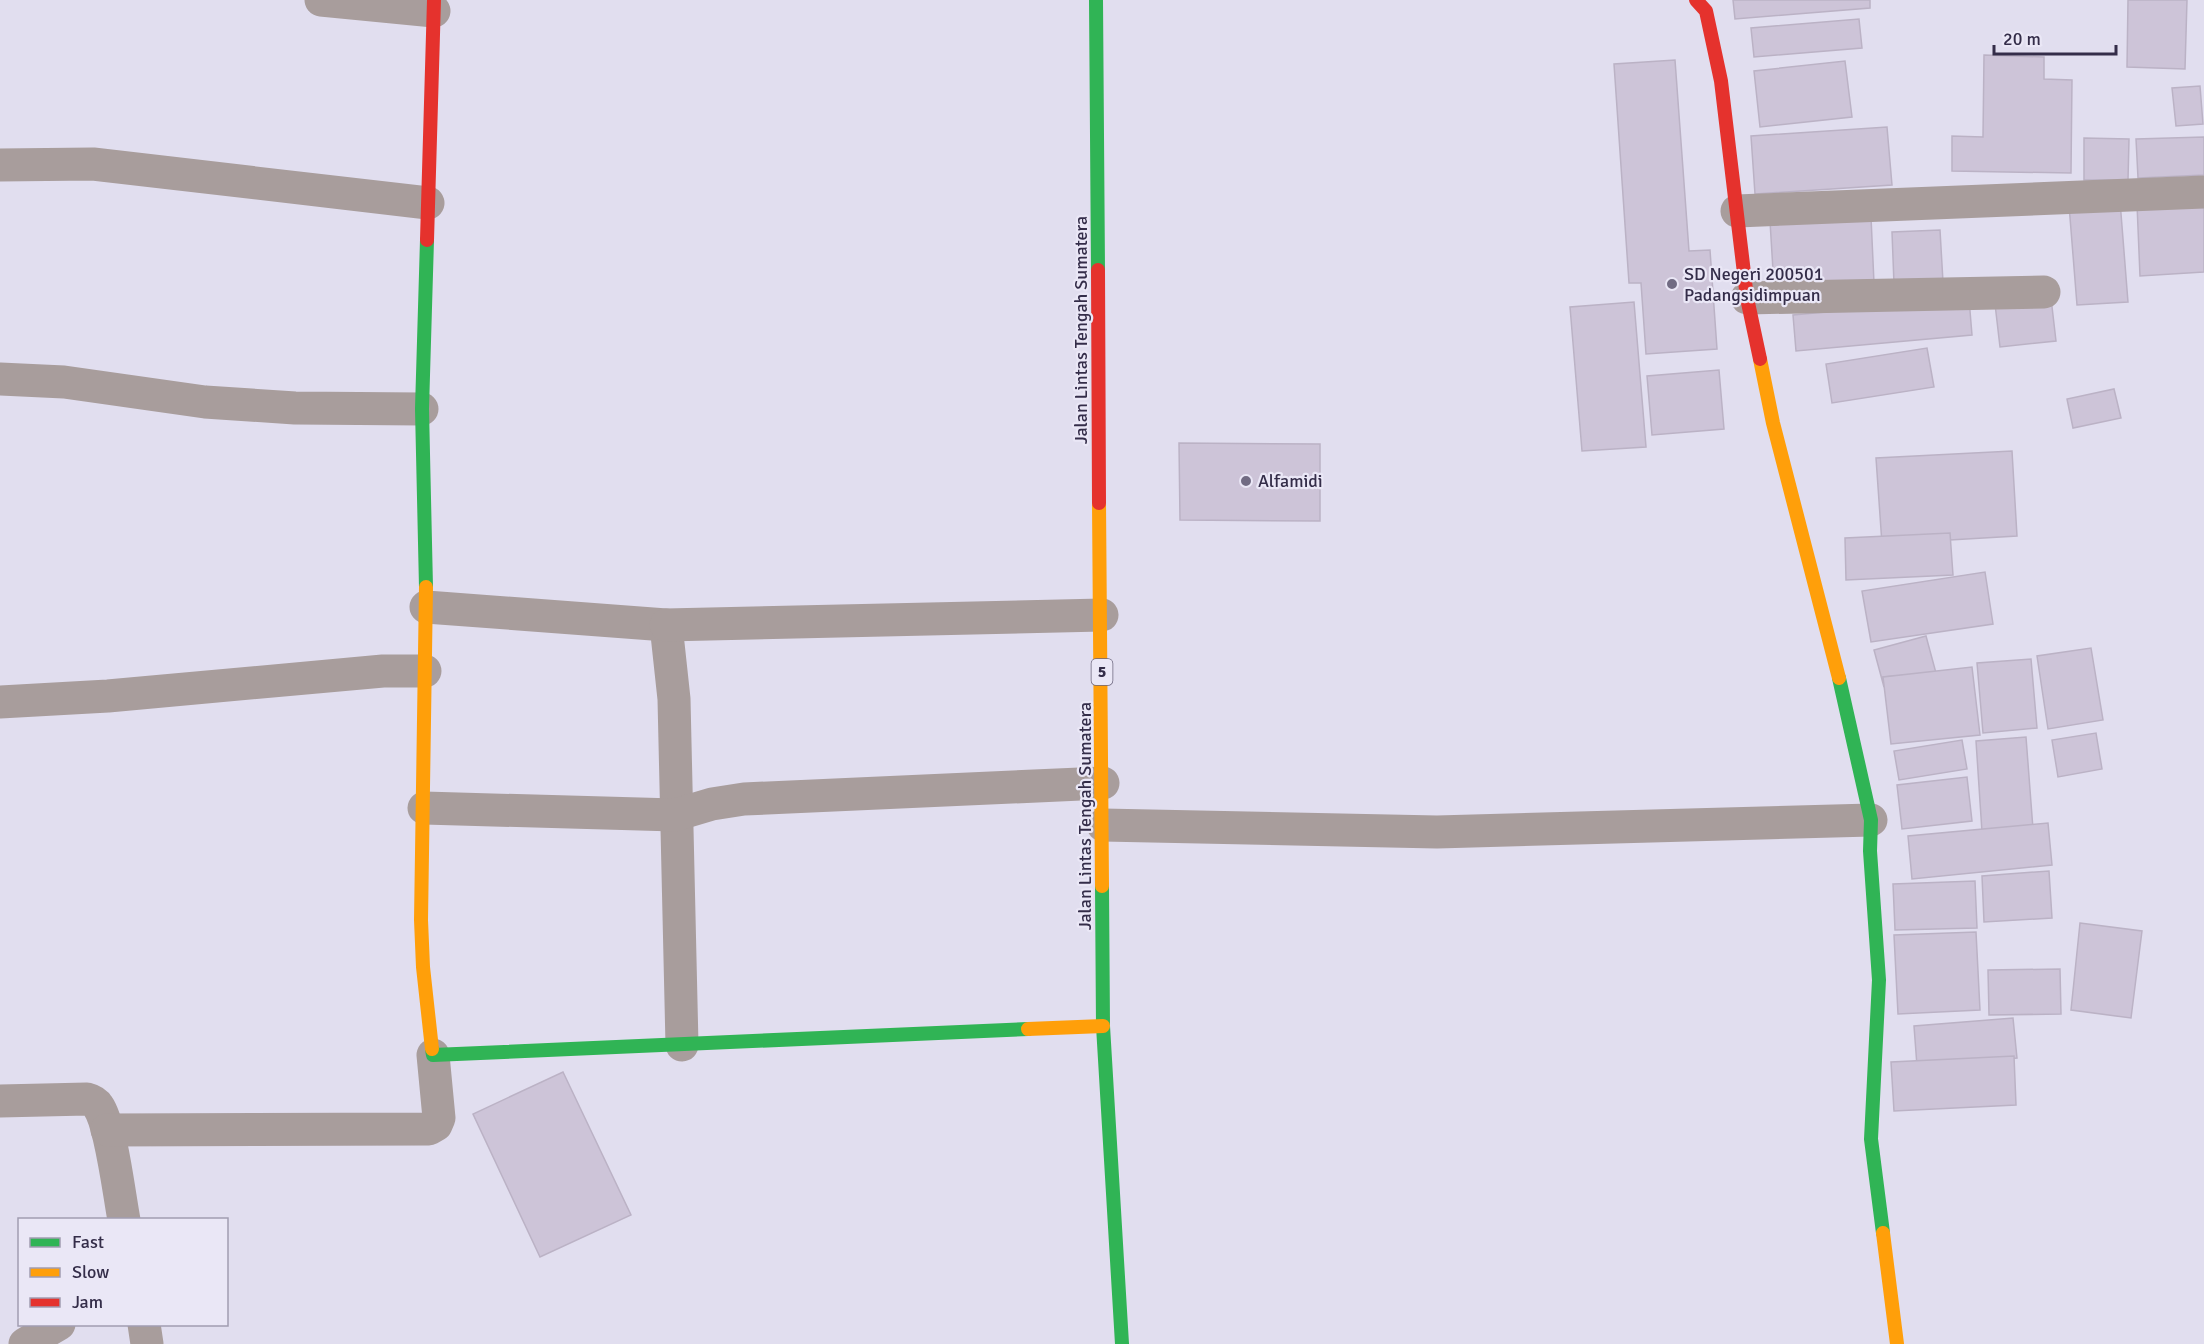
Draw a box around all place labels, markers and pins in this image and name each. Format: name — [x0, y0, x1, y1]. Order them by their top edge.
place label: SD Negeri 200501 Padangsidimpuan — [1684, 263, 1823, 306]
marker: SD Negeri 200501 Padangsidimpuan — [1665, 277, 1679, 291]
place label: Alfamidi — [1258, 470, 1323, 492]
marker: Alfamidi — [1239, 474, 1253, 488]

